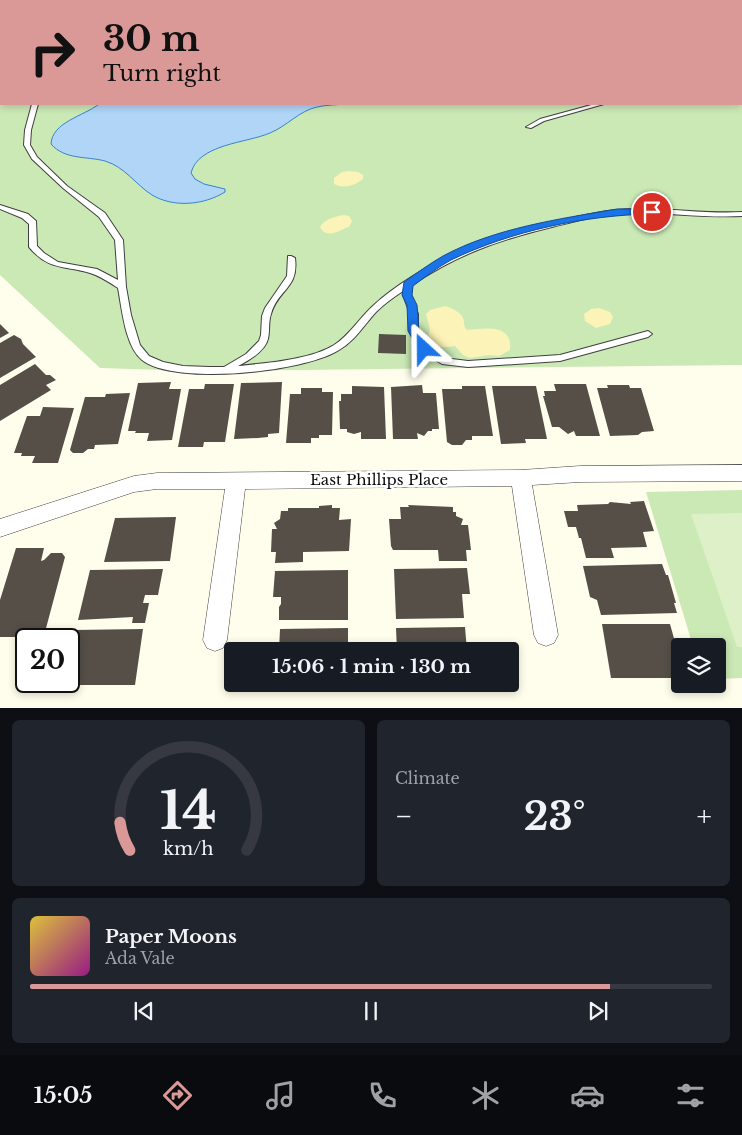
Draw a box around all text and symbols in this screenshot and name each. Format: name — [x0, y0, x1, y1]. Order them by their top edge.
text: 30 m — [103, 17, 200, 60]
icon: right — [20, 20, 85, 85]
text: Turn right — [103, 60, 221, 87]
pin — [631, 191, 673, 233]
icon: arrive — [638, 198, 666, 226]
position arrow — [397, 322, 449, 374]
street label: East Phillips Place — [310, 470, 448, 489]
speed limit sign: 20 — [15, 628, 80, 693]
map controls — [671, 638, 726, 693]
button: layers — [671, 638, 726, 693]
text: 15:06 · 1 min · 130 m — [272, 655, 471, 678]
text: Climate — [395, 768, 460, 788]
text: 14 — [160, 779, 217, 843]
text: 23° — [524, 793, 586, 840]
text: − — [395, 799, 413, 834]
text: + — [697, 799, 712, 834]
text: km/h — [163, 838, 214, 860]
text: Paper Moons — [105, 925, 237, 948]
text: Ada Vale — [105, 948, 175, 968]
icon: previous — [130, 997, 158, 1025]
icon: pause — [357, 997, 385, 1025]
icon: next — [584, 997, 612, 1025]
icon: directions — [160, 1078, 195, 1113]
icon: music — [263, 1078, 298, 1113]
icon: phone — [365, 1078, 400, 1113]
icon: climate — [468, 1078, 503, 1113]
icon: car — [570, 1078, 605, 1113]
icon: filters — [673, 1078, 708, 1113]
text: 15:05 — [34, 1082, 92, 1109]

